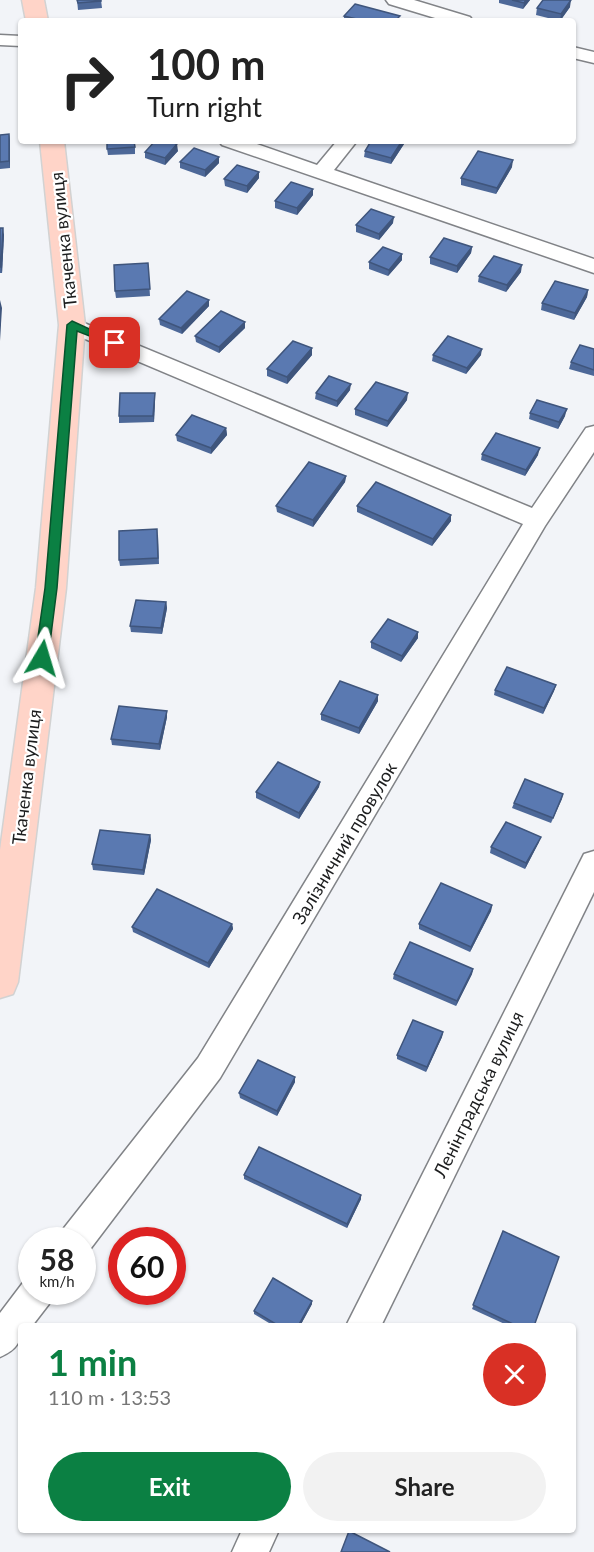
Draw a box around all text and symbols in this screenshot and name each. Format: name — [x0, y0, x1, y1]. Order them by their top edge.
text: 100 m — [147, 39, 265, 89]
icon: right — [48, 42, 126, 120]
text: Turn right — [147, 90, 262, 123]
street label: Ткаченка вулиця — [45, 171, 81, 309]
pin — [89, 317, 140, 368]
icon: arrive — [98, 326, 131, 359]
position arrow — [10, 626, 74, 690]
street label: Ткаченка вулиця — [7, 708, 45, 846]
street label: Залізничний провулок — [287, 757, 401, 928]
street label: Ленінградська вулиця — [428, 1007, 528, 1182]
speed limit sign: 60 — [108, 1227, 186, 1305]
text: 58 — [40, 1241, 74, 1277]
text: km/h — [39, 1272, 75, 1290]
text: 1 min — [48, 1340, 137, 1384]
button: close — [483, 1343, 546, 1406]
text: 110 m · 13:53 — [48, 1385, 171, 1409]
button: Exit — [48, 1452, 291, 1521]
button: Share — [303, 1452, 546, 1521]

